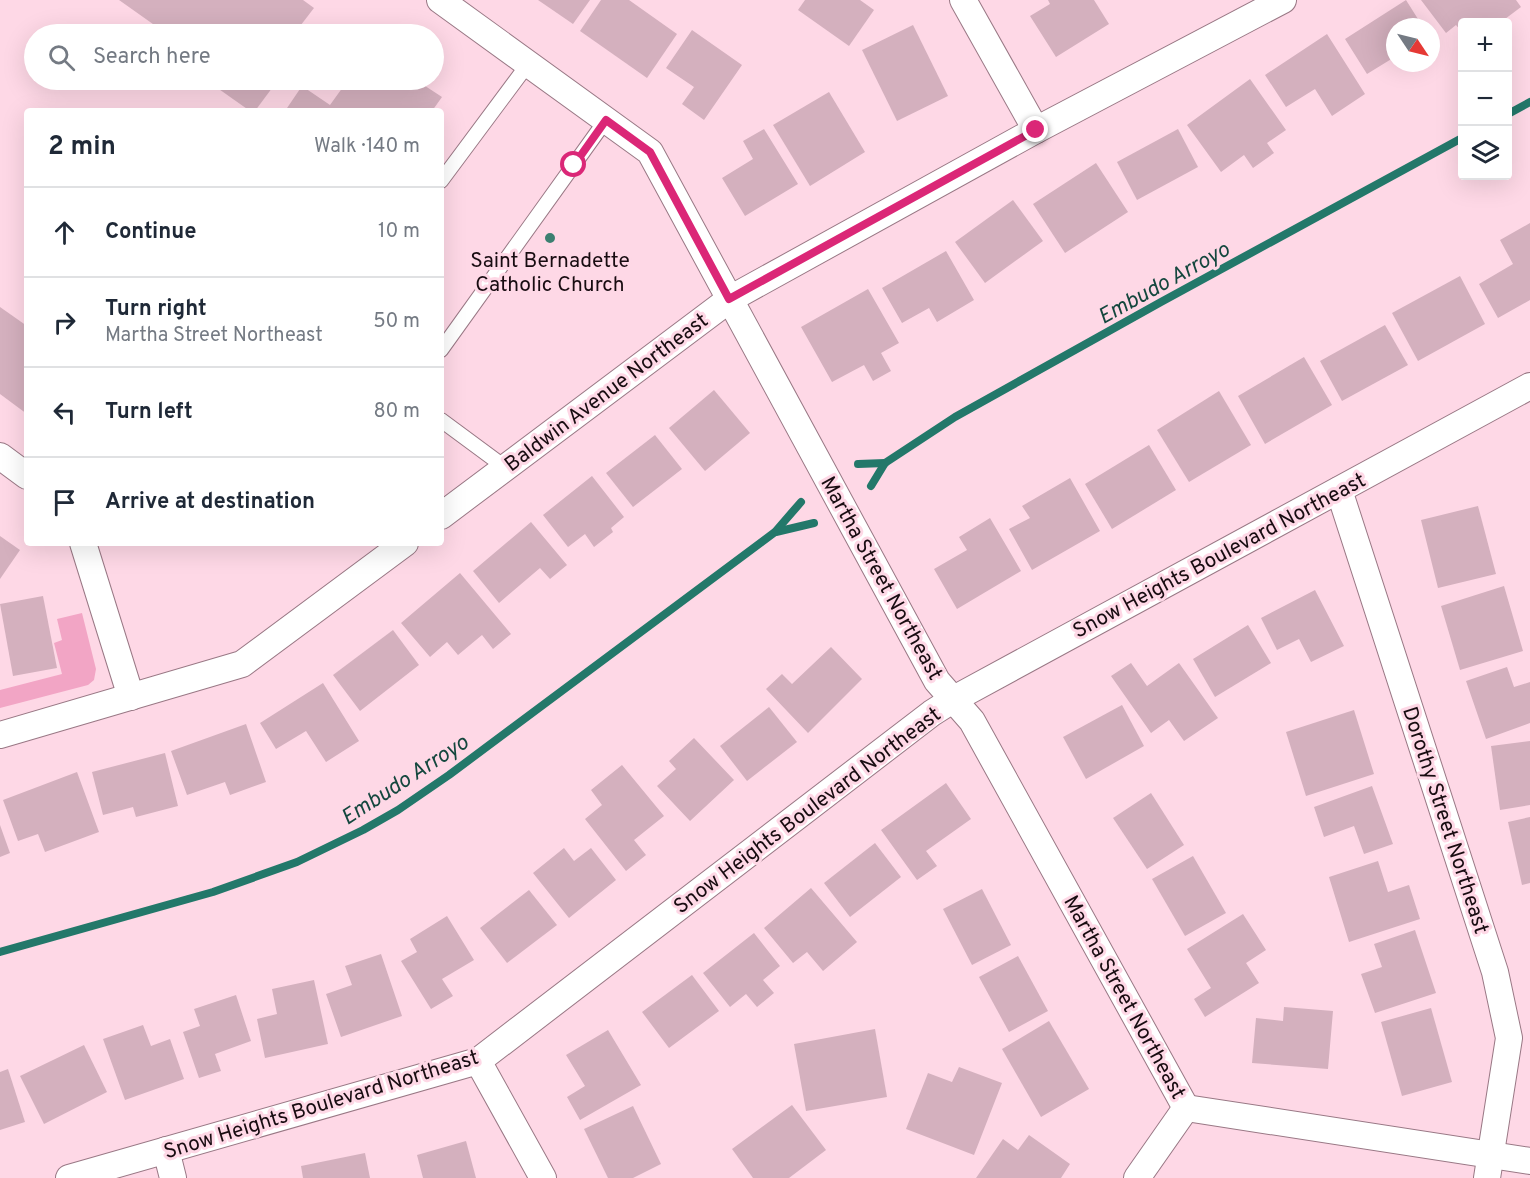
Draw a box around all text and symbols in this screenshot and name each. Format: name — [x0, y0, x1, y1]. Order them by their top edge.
north arrow — [1386, 18, 1440, 72]
map controls — [1458, 18, 1512, 180]
button: + — [1458, 18, 1512, 72]
search box — [24, 24, 444, 90]
icon: search — [45, 41, 78, 74]
text: Search here — [93, 44, 211, 71]
button: − — [1458, 72, 1512, 126]
route end — [1022, 116, 1048, 142]
button: layers — [1458, 126, 1512, 180]
text: 2 min — [48, 131, 116, 164]
text: Walk · 140 m — [314, 134, 420, 160]
route start — [560, 151, 586, 177]
icon: ahead — [48, 216, 81, 249]
text: Continue — [105, 219, 196, 246]
text: 10 m — [378, 219, 420, 245]
marker: Saint Bernadette Catholic Church — [543, 231, 557, 245]
water label: Embudo Arroyo — [1094, 237, 1235, 331]
place label: Saint Bernadette Catholic Church — [470, 248, 630, 299]
text: Turn right — [105, 296, 207, 323]
icon: right — [48, 306, 81, 339]
street label: Baldwin Avenue Northeast — [500, 308, 714, 479]
text: 50 m — [373, 309, 420, 335]
text: Martha Street Northeast — [105, 323, 323, 349]
icon: left — [48, 396, 81, 429]
text: Turn left — [105, 399, 193, 426]
text: 80 m — [374, 399, 420, 425]
street label: Snow Heights Boulevard Northeast — [1069, 467, 1371, 645]
street label: Martha Street Northeast — [813, 472, 948, 685]
icon: arrive — [48, 486, 81, 519]
text: Arrive at destination — [105, 489, 315, 516]
street label: Snow Heights Boulevard Northeast — [669, 702, 947, 921]
street label: Dorothy Street Northeast — [1395, 703, 1494, 938]
water label: Embudo Arroyo — [337, 730, 474, 832]
street label: Martha Street Northeast — [1056, 891, 1191, 1104]
street label: Snow Heights Boulevard Northeast — [161, 1045, 482, 1166]

